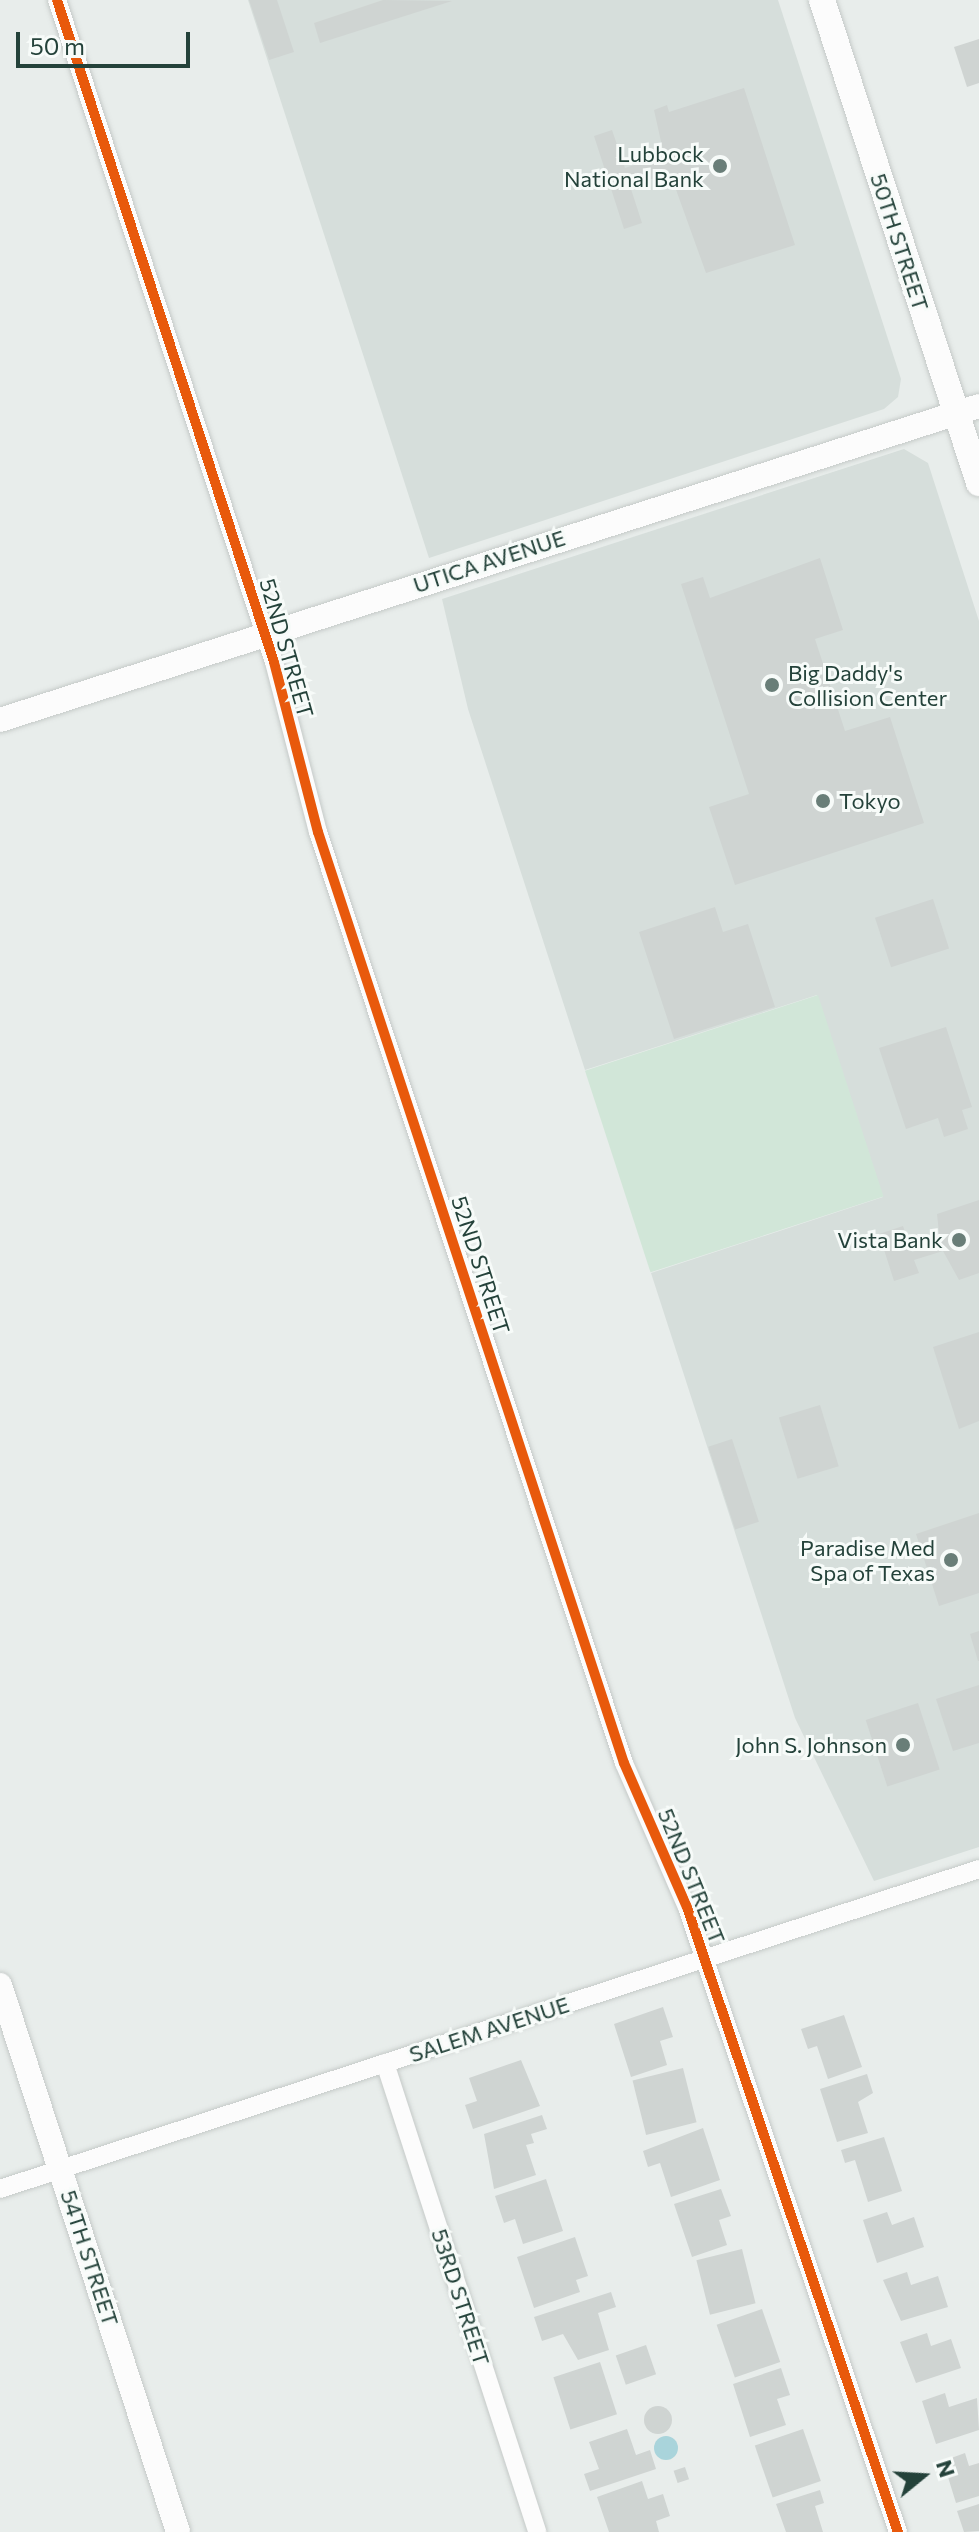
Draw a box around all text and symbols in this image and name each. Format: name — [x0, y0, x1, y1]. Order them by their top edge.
scale bar — [20, 16, 194, 66]
text: 50 m — [30, 31, 85, 60]
place label: Lubbock National Bank — [564, 140, 704, 192]
marker: Lubbock National Bank — [711, 157, 729, 175]
street label: 50TH STREET — [865, 170, 935, 314]
street label: UTICA AVENUE — [410, 524, 568, 598]
street label: 52ND STREET — [255, 575, 319, 721]
place label: Big Daddy's Collision Center — [788, 659, 947, 710]
marker: Big Daddy's Collision Center — [763, 676, 781, 694]
place label: Tokyo — [839, 788, 901, 814]
marker: Tokyo — [814, 792, 832, 810]
street label: 52ND STREET — [446, 1193, 516, 1337]
place label: Vista Bank — [837, 1227, 943, 1253]
marker: Vista Bank — [950, 1231, 968, 1249]
place label: Paradise Med Spa of Texas — [800, 1534, 935, 1586]
marker: Paradise Med Spa of Texas — [942, 1551, 960, 1569]
place label: John S. Johnson — [735, 1732, 887, 1758]
marker: John S. Johnson — [894, 1736, 912, 1754]
street label: 52ND STREET — [653, 1805, 731, 1947]
street label: SALEM AVENUE — [406, 1991, 572, 2067]
street label: 54TH STREET — [56, 2187, 124, 2329]
street label: 53RD STREET — [427, 2225, 495, 2369]
north arrow — [883, 2436, 963, 2516]
text: N — [931, 2456, 962, 2480]

